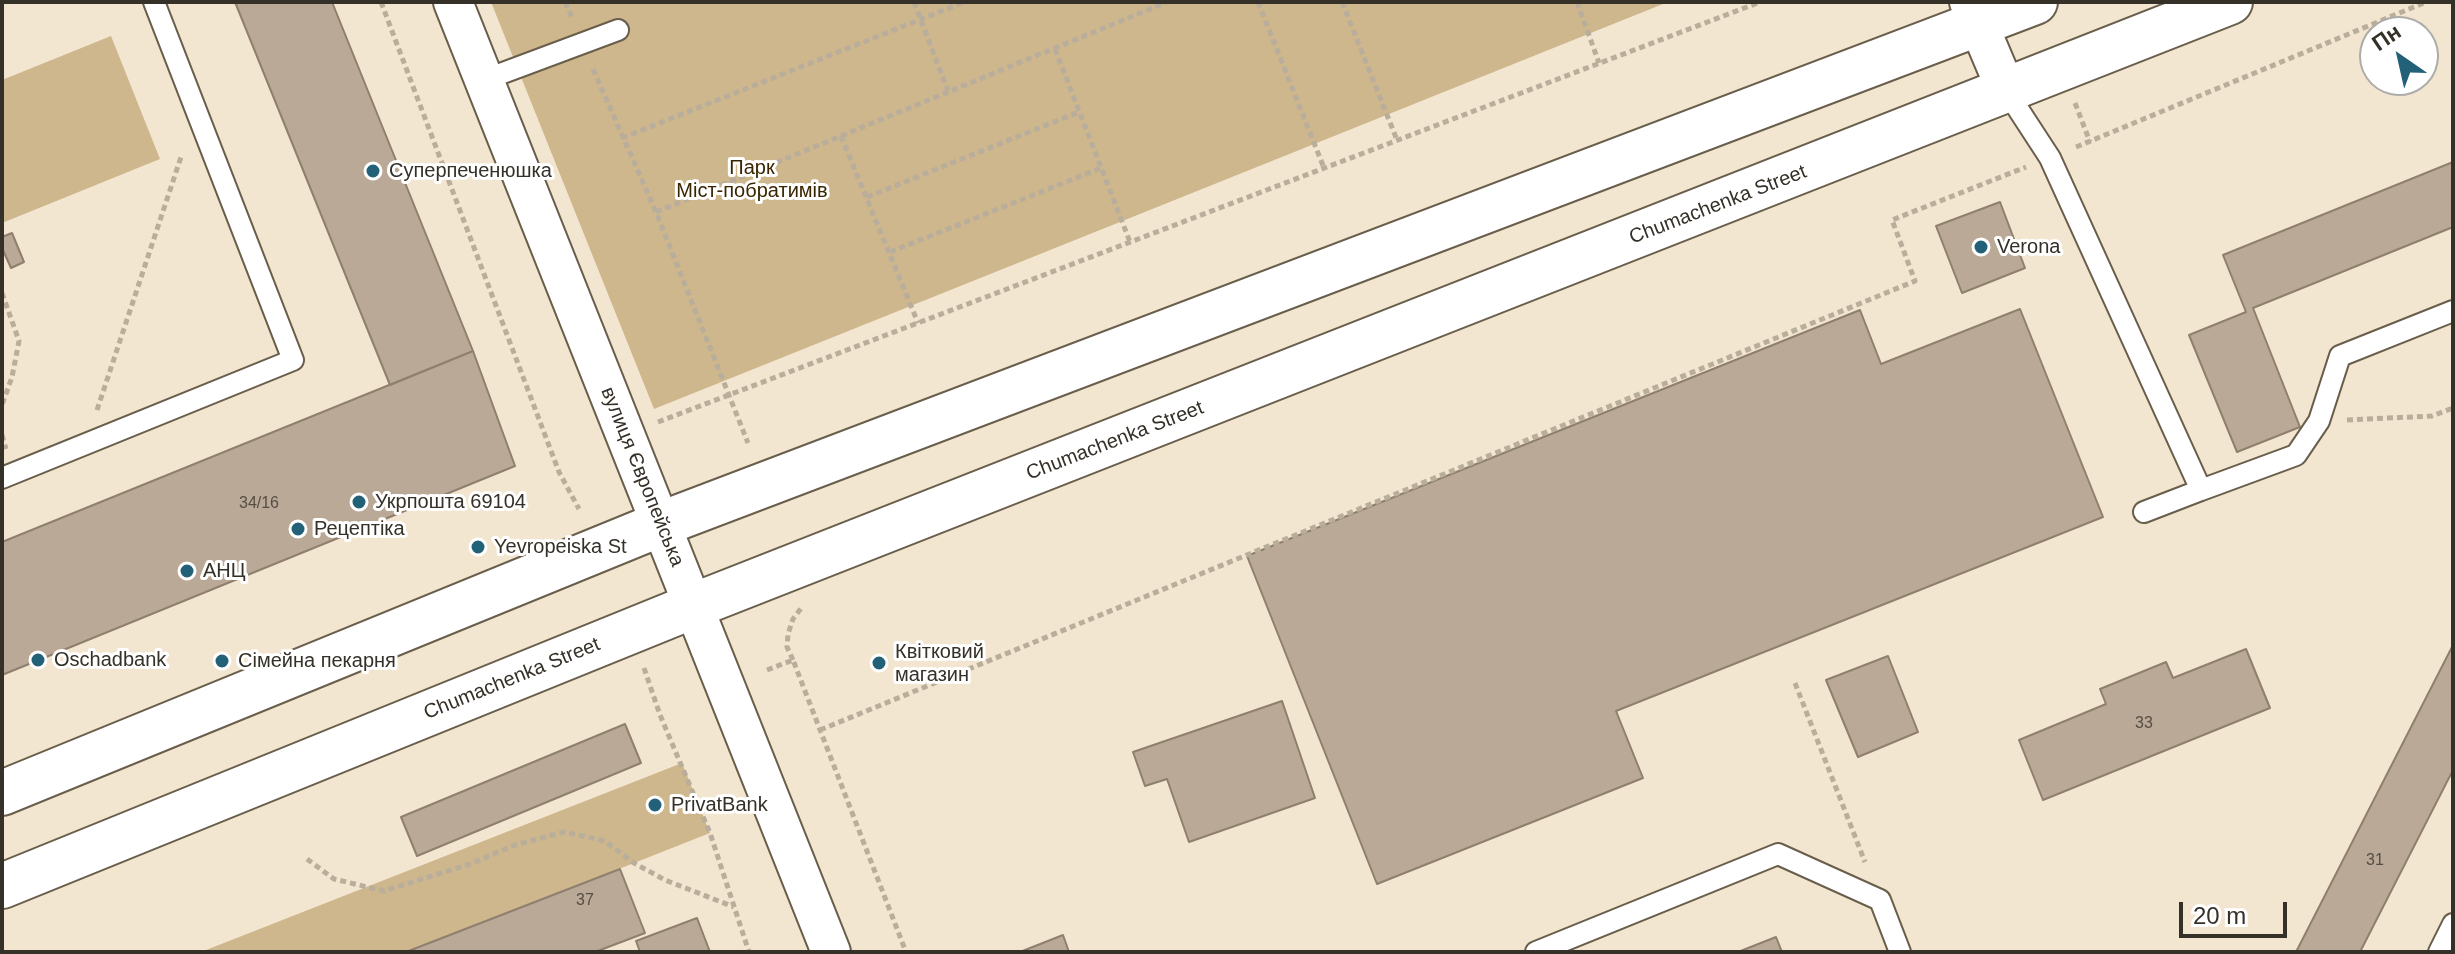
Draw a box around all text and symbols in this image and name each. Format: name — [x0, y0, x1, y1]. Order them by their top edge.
north arrow — [2359, 16, 2439, 96]
text: Пн — [2367, 19, 2405, 56]
park label: Парк Міст-побратимів — [676, 156, 828, 203]
place label: Суперпеченюшка — [389, 159, 552, 183]
street label: Chumachenka Street — [1626, 160, 1810, 250]
marker: Суперпеченюшка — [364, 162, 382, 180]
place label: Verona — [1997, 235, 2060, 259]
marker: Verona — [1972, 238, 1990, 256]
street label: вулиця Європейська — [595, 384, 689, 570]
street label: Chumachenka Street — [1023, 396, 1207, 486]
place label: Укрпошта 69104 — [375, 490, 526, 514]
marker: Укрпошта 69104 — [350, 493, 368, 511]
house number: 34/16 — [239, 494, 279, 514]
place label: Рецептіка — [314, 517, 405, 541]
marker: Рецептіка — [289, 520, 307, 538]
place label: Yevropeiska St — [494, 535, 627, 559]
marker: Yevropeiska St — [469, 538, 487, 556]
place label: АНЦ — [203, 559, 246, 583]
marker: АНЦ — [178, 562, 196, 580]
street label: Chumachenka Street — [420, 633, 604, 725]
place label: Квітковий магазин — [895, 640, 984, 687]
place label: Oschadbank — [54, 648, 166, 672]
place label: Сімейна пекарня — [238, 649, 396, 673]
marker: Oschadbank — [29, 651, 47, 669]
marker: Сімейна пекарня — [213, 652, 231, 670]
marker: Квітковий магазин — [870, 654, 888, 672]
house number: 33 — [2135, 714, 2153, 734]
place label: PrivatBank — [671, 793, 768, 817]
marker: PrivatBank — [646, 796, 664, 814]
house number: 31 — [2366, 851, 2384, 871]
scale bar — [2183, 886, 2291, 936]
house number: 37 — [576, 891, 594, 911]
text: 20 m — [2193, 902, 2246, 929]

